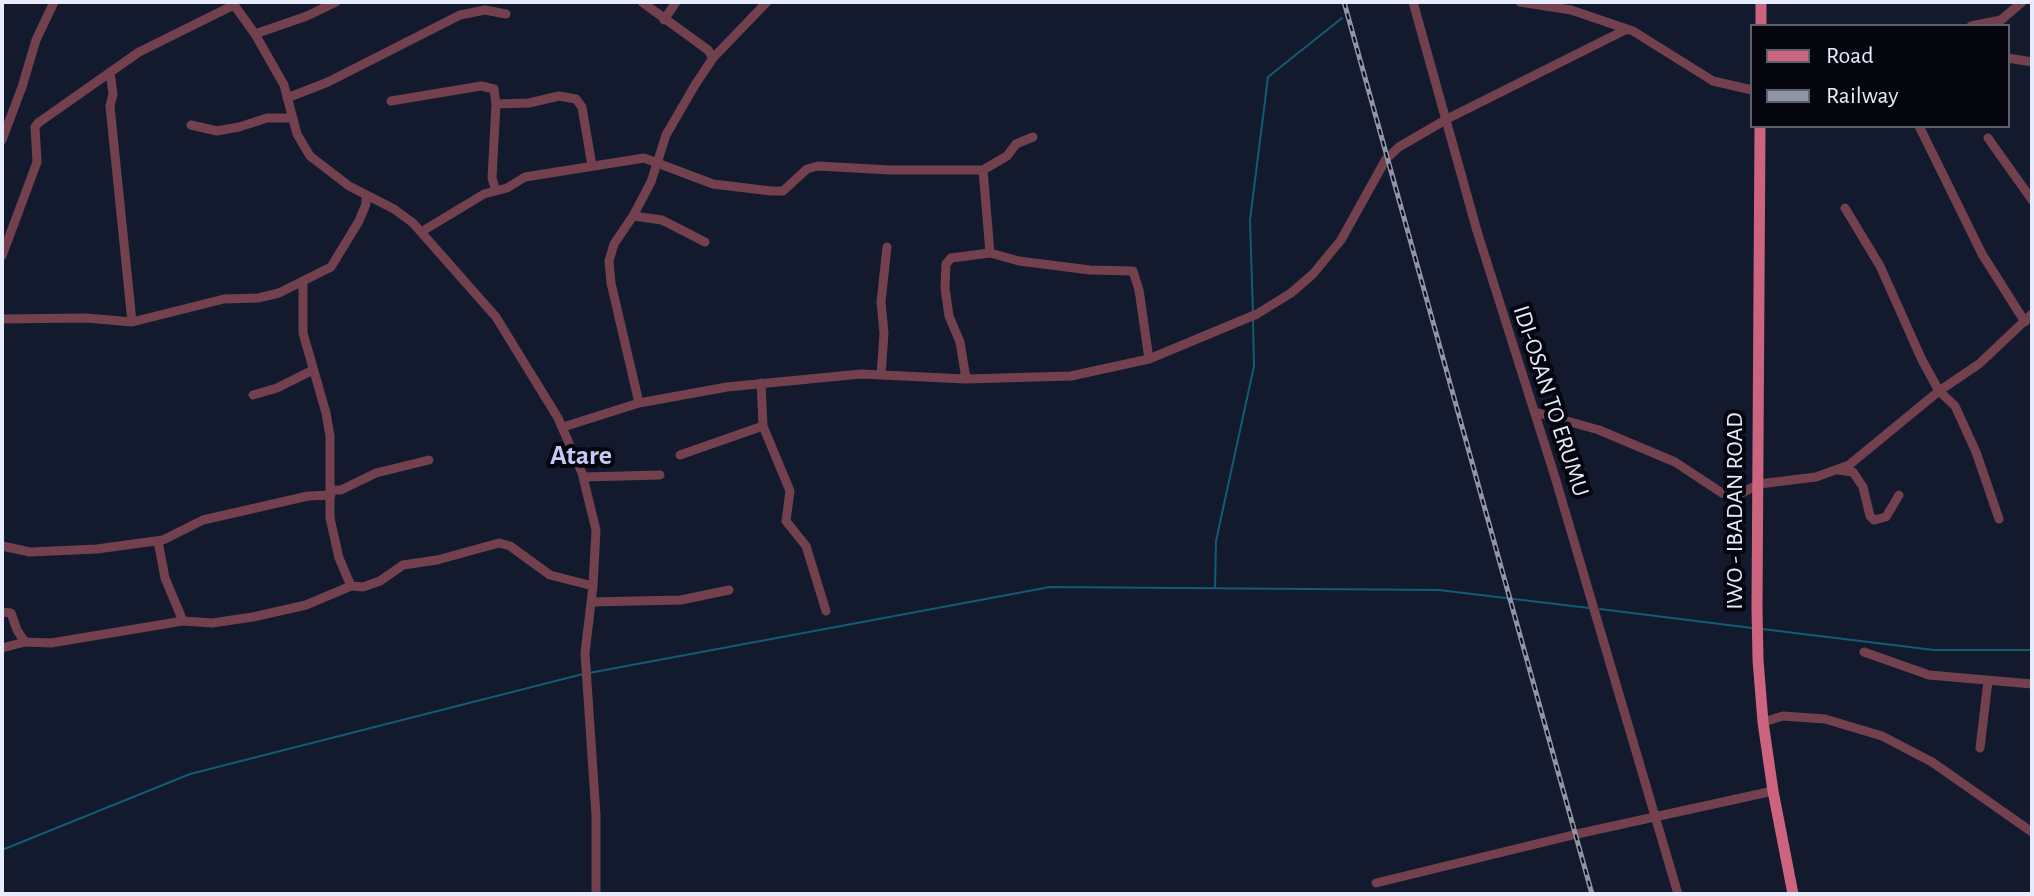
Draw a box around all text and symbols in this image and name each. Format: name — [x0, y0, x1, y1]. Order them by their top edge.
legend — [1750, 24, 2010, 128]
text: Road — [1826, 44, 1874, 68]
text: Railway — [1826, 84, 1898, 108]
street label: IDI-OSAN TO ERUMU — [1507, 302, 1595, 500]
street label: IWO - IBADAN ROAD — [1721, 412, 1749, 610]
district label: Atare — [550, 439, 612, 473]

